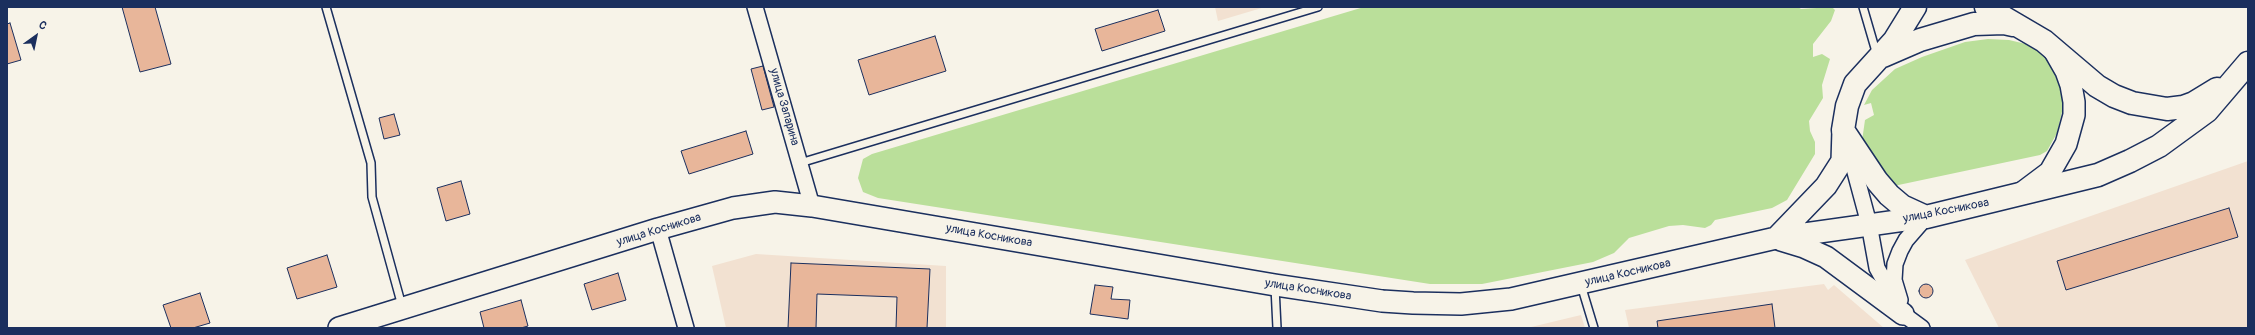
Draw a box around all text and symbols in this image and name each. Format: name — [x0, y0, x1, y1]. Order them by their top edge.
north arrow — [16, 16, 56, 56]
text: С — [36, 18, 49, 33]
street label: улица Запарина — [766, 67, 802, 147]
street label: улица Косникова — [1902, 196, 1990, 226]
street label: улица Косникова — [615, 210, 703, 250]
street label: улица Косникова — [945, 221, 1033, 251]
street label: улица Косникова — [1584, 256, 1672, 290]
street label: улица Косникова — [1264, 276, 1352, 304]

